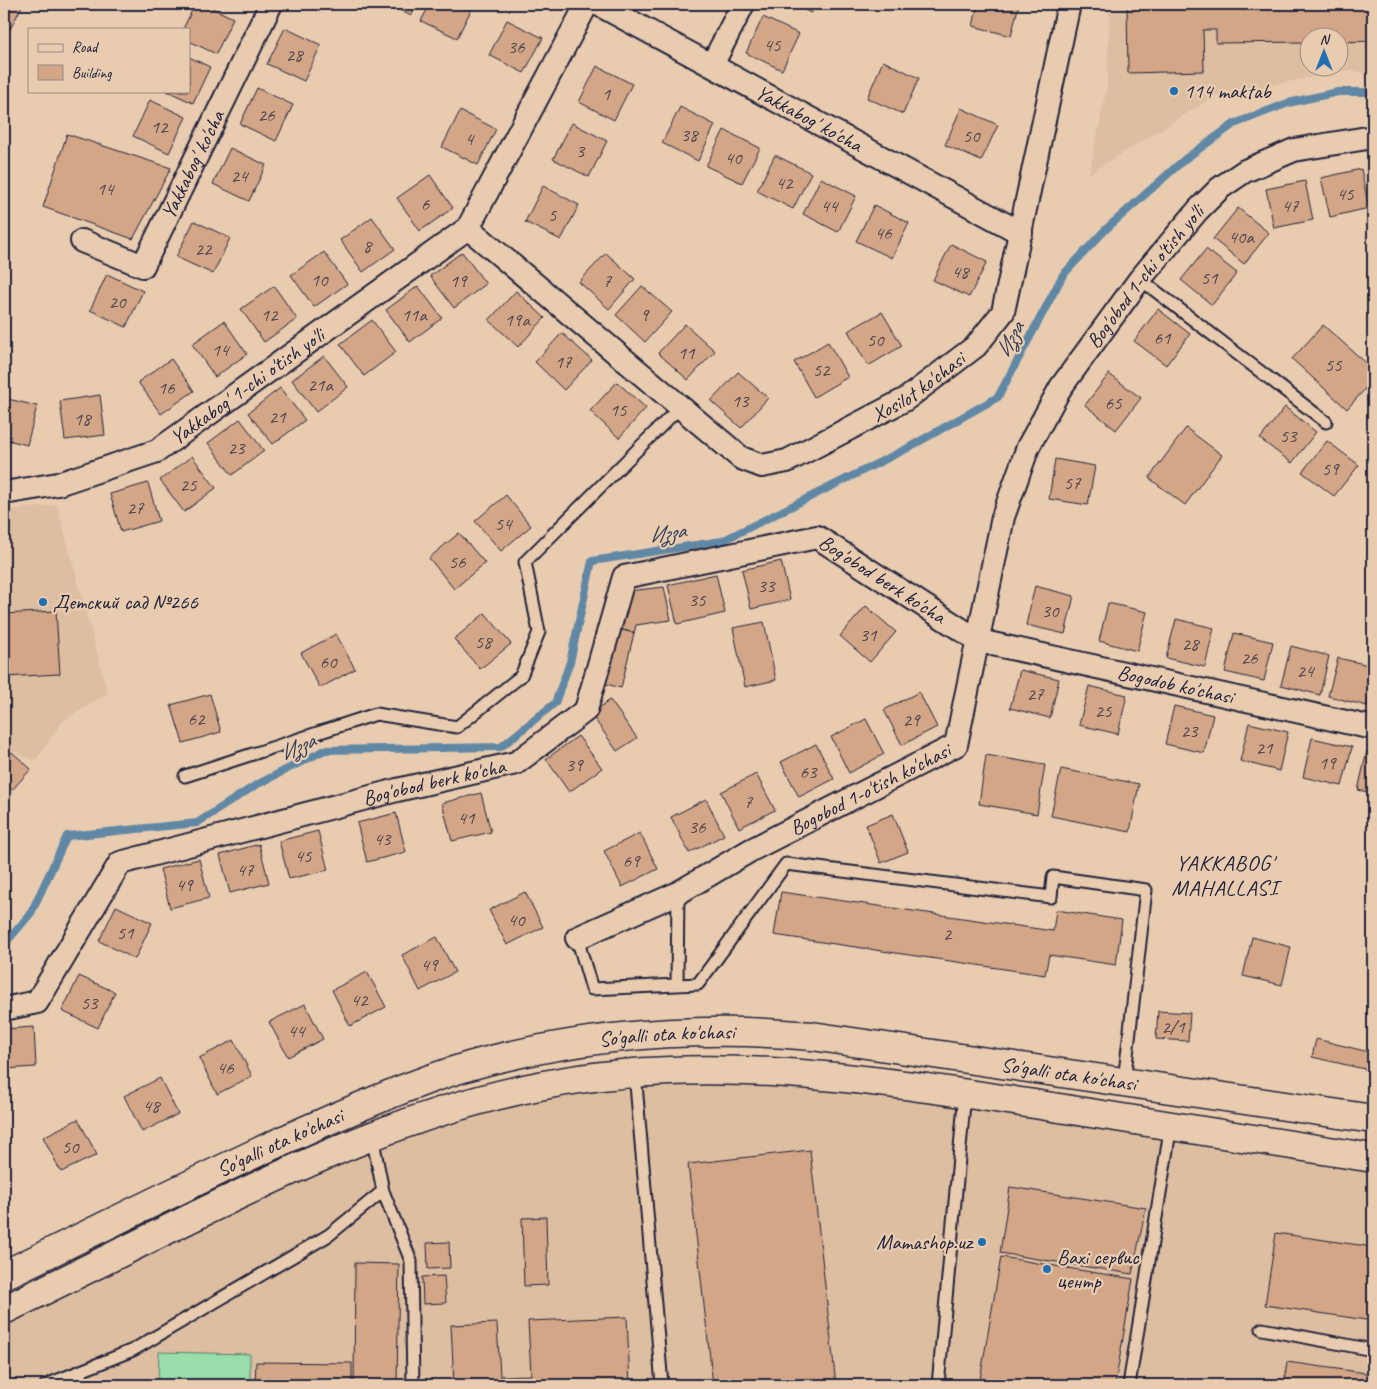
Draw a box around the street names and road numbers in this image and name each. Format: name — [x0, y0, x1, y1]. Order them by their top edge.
street label: Yakkabog' ko'cha — [751, 79, 869, 159]
street label: Yakkabog' ko'cha — [155, 104, 231, 223]
street label: Bog'obod 1-chi o'tish yo'li — [1081, 197, 1211, 353]
street label: Yakkabog' 1-chi o'tish yo'li — [165, 321, 332, 450]
street label: Xosilot ko'chasi — [867, 344, 973, 428]
street label: Bog'obod berk ko'cha — [814, 529, 952, 630]
street label: Bogodob ko'chasi — [1115, 659, 1239, 710]
street label: Bogobod 1-o'tish ko'chasi — [785, 736, 957, 841]
street label: Bog'obod berk ko'cha — [360, 752, 510, 811]
street label: So'galli ota ko'chasi — [597, 1019, 738, 1053]
street label: So'galli ota ko'chasi — [1000, 1051, 1141, 1097]
street label: So'galli ota ko'chasi — [212, 1101, 350, 1183]

